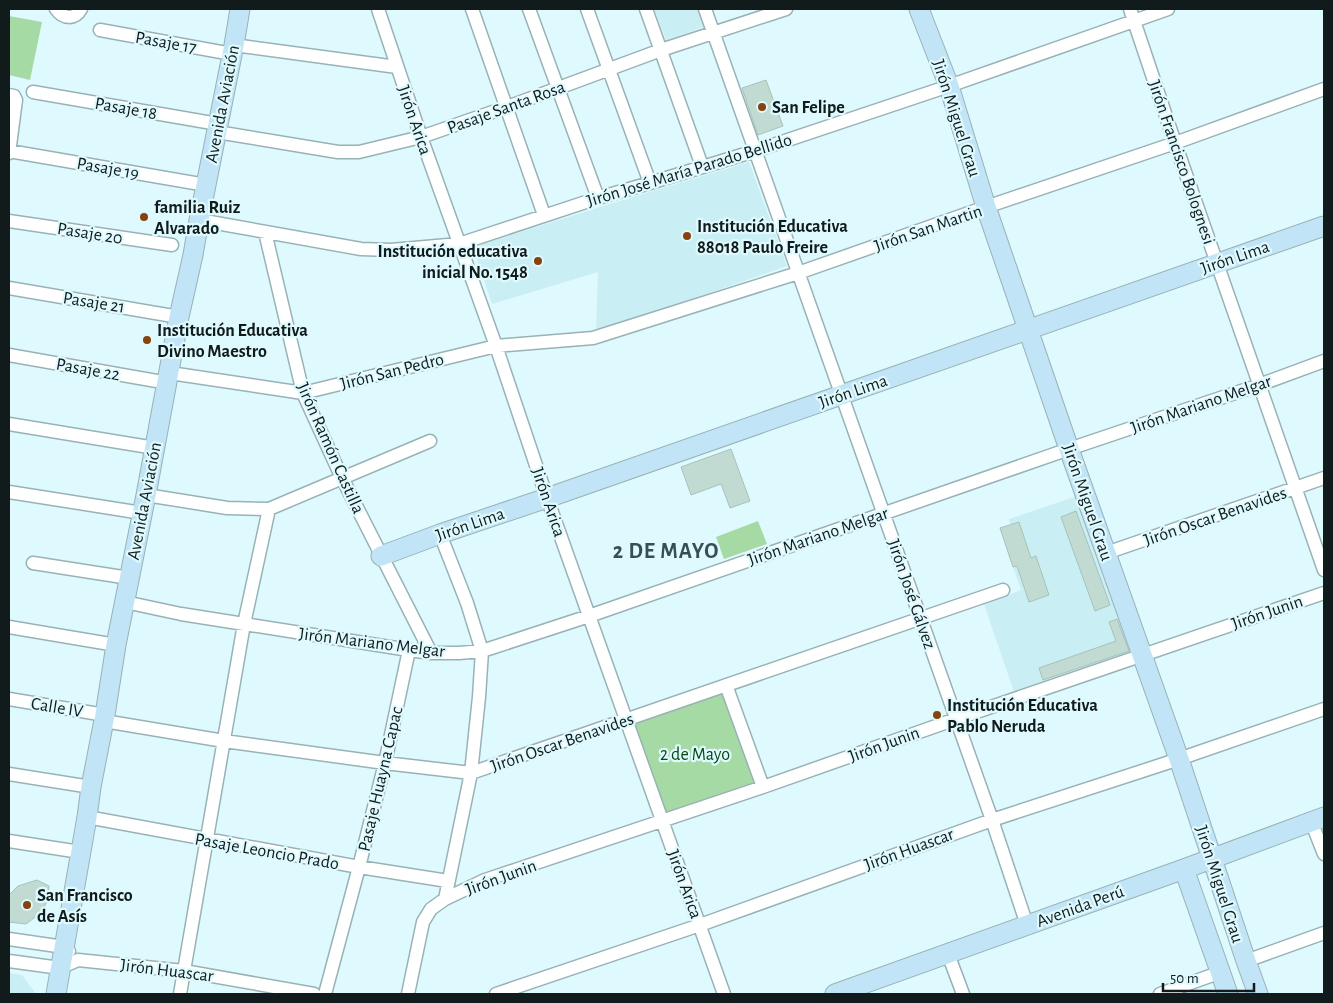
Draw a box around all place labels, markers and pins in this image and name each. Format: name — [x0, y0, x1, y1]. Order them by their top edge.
place label: San Felipe — [772, 99, 845, 117]
marker: San Felipe — [756, 101, 768, 113]
place label: familia Ruiz Alvarado — [154, 199, 241, 238]
marker: familia Ruiz Alvarado — [138, 211, 150, 223]
place label: Institución Educativa 88018 Paulo Freire — [697, 218, 848, 257]
marker: Institución Educativa 88018 Paulo Freire — [681, 230, 693, 242]
place label: Institución educativa inicial No. 1548 — [377, 243, 528, 282]
marker: Institución educativa inicial No. 1548 — [532, 255, 544, 267]
place label: Institución Educativa Divino Maestro — [157, 322, 308, 361]
marker: Institución Educativa Divino Maestro — [141, 334, 153, 346]
place label: Institución Educativa Pablo Neruda — [947, 697, 1098, 736]
marker: Institución Educativa Pablo Neruda — [931, 709, 943, 721]
place label: San Francisco de Asís — [37, 887, 133, 926]
marker: San Francisco de Asís — [21, 899, 33, 911]

